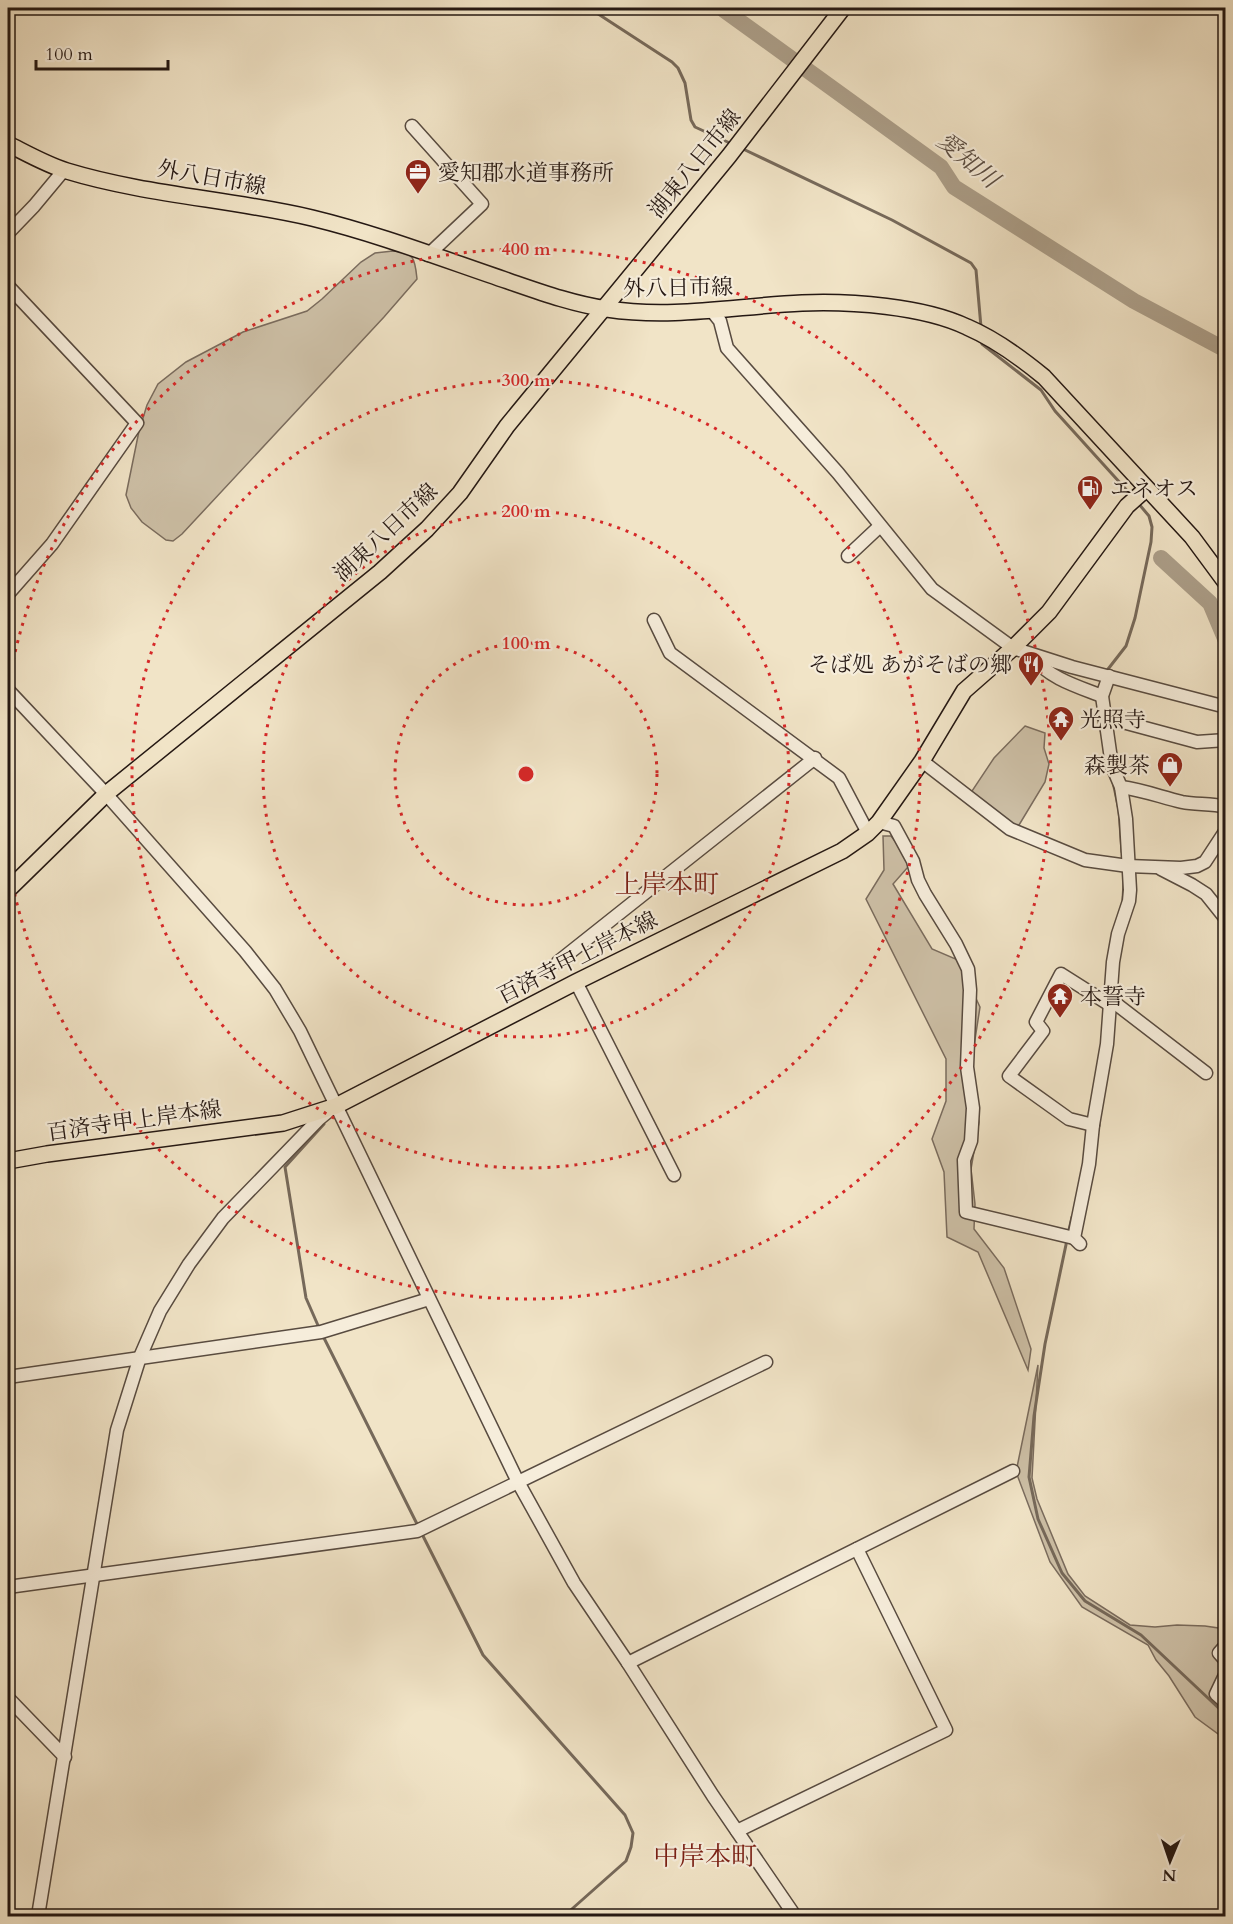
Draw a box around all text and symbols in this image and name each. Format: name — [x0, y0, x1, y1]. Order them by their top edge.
scale bar — [36, 33, 168, 71]
text: 100 m — [45, 42, 93, 67]
street label: 湖東八日市線 — [642, 103, 748, 224]
water label: 愛知川 — [929, 125, 1008, 198]
street label: 外八日市線 — [155, 154, 269, 202]
office icon: 愛知郡水道事務所 — [403, 157, 433, 195]
place label: 愛知郡水道事務所 — [438, 158, 614, 188]
text: 400 m — [501, 237, 551, 262]
street label: 外八日市線 — [623, 272, 733, 304]
text: 300 m — [501, 368, 551, 393]
fuel station icon: エネオス — [1075, 473, 1105, 511]
place label: エネオス — [1110, 474, 1198, 504]
street label: 湖東八日市線 — [327, 477, 444, 589]
text: 200 m — [501, 499, 551, 524]
text: 100 m — [501, 631, 551, 656]
restaurant icon: そば処 あがそばの郷 — [1016, 649, 1046, 687]
place label: そば処 あがそばの郷 — [808, 650, 1012, 680]
temple icon: 光照寺 — [1046, 704, 1076, 742]
place label: 光照寺 — [1080, 705, 1146, 735]
shop icon: 森製茶 — [1155, 750, 1185, 788]
place label: 森製茶 — [1084, 751, 1150, 781]
centre of rings — [516, 764, 536, 784]
district label: 上岸本町 — [615, 867, 719, 902]
street label: 百済寺甲上岸本線 — [492, 905, 663, 1011]
temple icon: 本誓寺 — [1045, 981, 1075, 1019]
place label: 本誓寺 — [1080, 982, 1146, 1012]
street label: 百済寺甲上岸本線 — [45, 1094, 223, 1148]
north arrow — [1140, 1831, 1200, 1891]
district label: 中岸本町 — [653, 1839, 757, 1874]
text: N — [1162, 1864, 1177, 1886]

